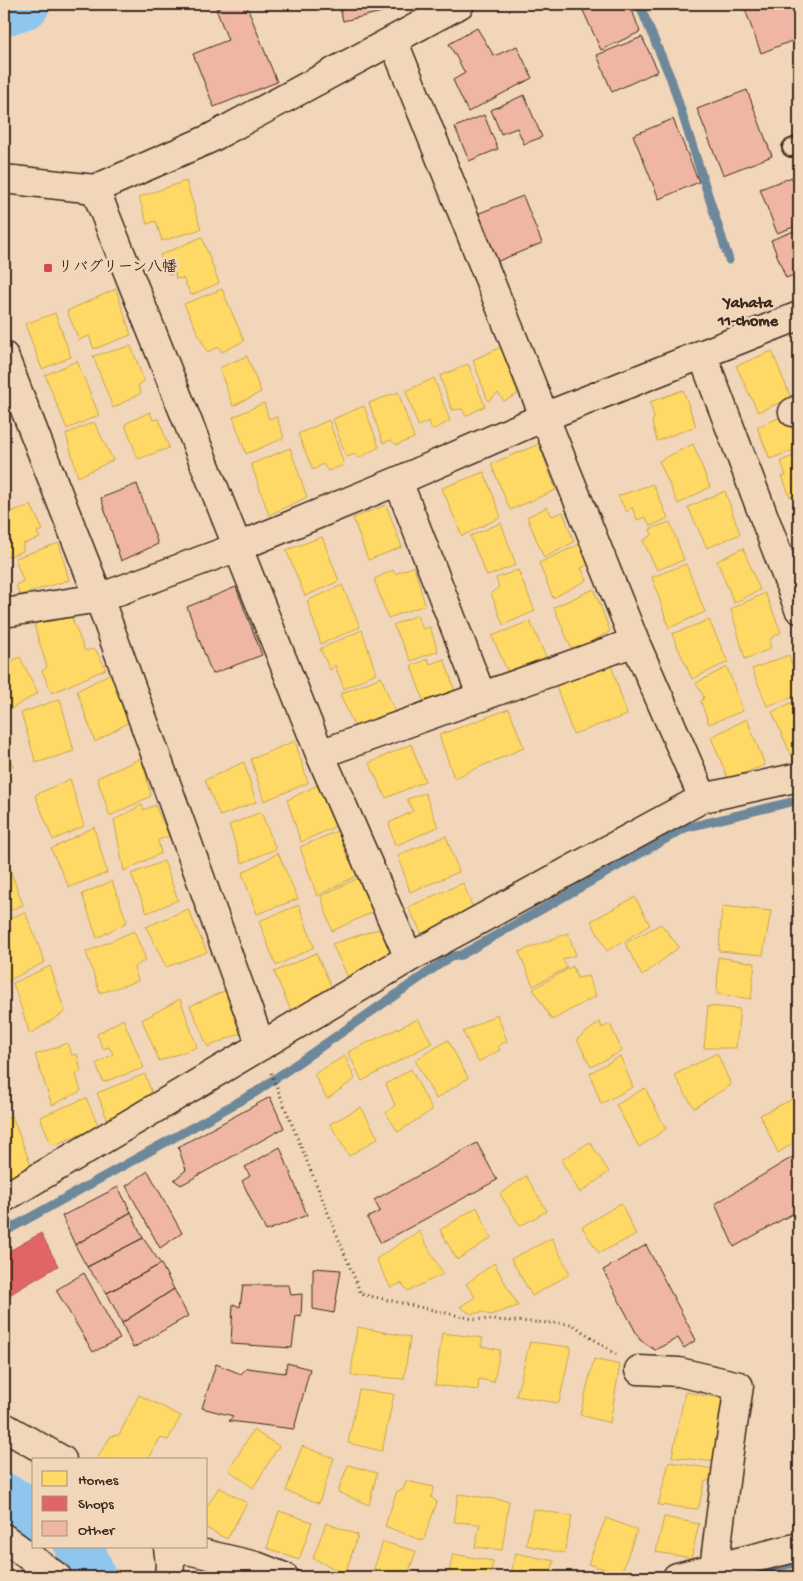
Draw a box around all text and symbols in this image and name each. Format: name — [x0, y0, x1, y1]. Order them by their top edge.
place label: リバグリーン八幡 — [58, 258, 177, 277]
marker: リバグリーン八幡 — [42, 262, 54, 274]
district label: Yahata 11-chome — [717, 295, 779, 332]
legend — [32, 1458, 208, 1548]
text: Homes — [78, 1472, 119, 1490]
text: Shops — [78, 1496, 114, 1514]
text: Other — [78, 1522, 116, 1540]

